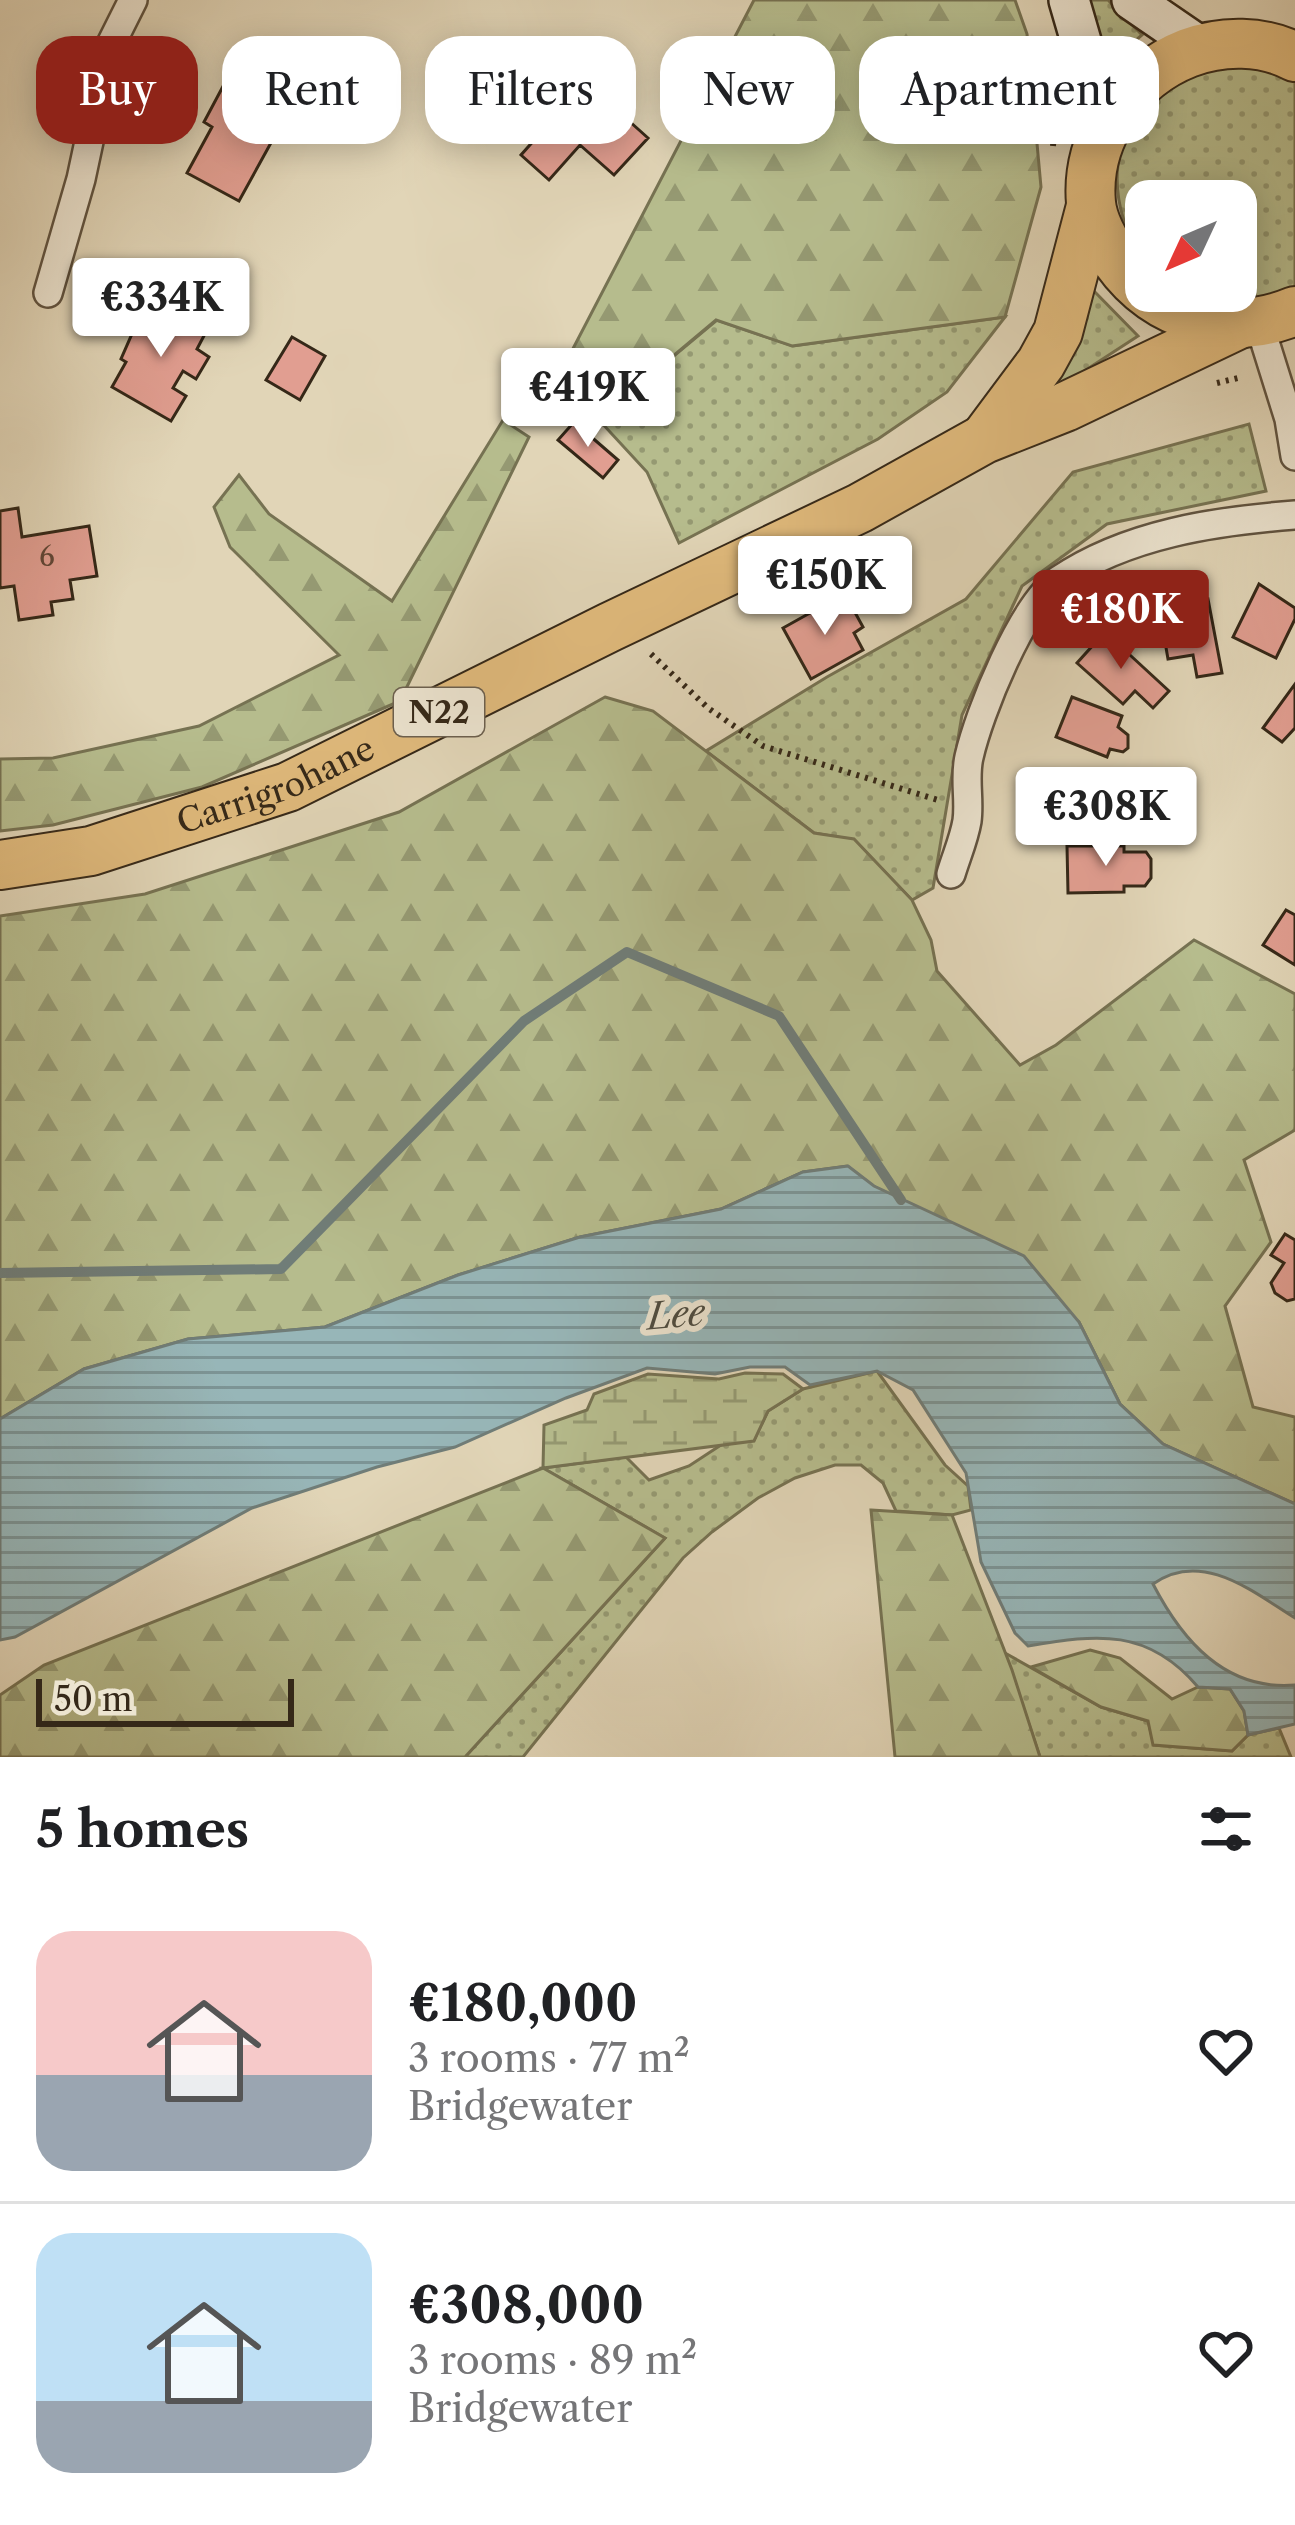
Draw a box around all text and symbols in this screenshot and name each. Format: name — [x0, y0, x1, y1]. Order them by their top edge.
chip: Buy — [36, 36, 198, 144]
chip: Rent — [222, 36, 401, 144]
chip: Filters — [425, 36, 636, 144]
chip: New — [660, 36, 835, 144]
chip: Apartment — [859, 36, 1159, 144]
north arrow — [1125, 180, 1257, 312]
map controls — [1125, 180, 1257, 312]
pin: €334K — [77, 258, 245, 360]
text: €334K — [99, 273, 223, 321]
pin: €419K — [504, 348, 672, 450]
text: €419K — [528, 363, 648, 411]
pin: €150K — [741, 536, 909, 638]
house number: 6 — [39, 540, 55, 573]
text: €150K — [765, 551, 885, 599]
pin: €180K — [1037, 570, 1205, 672]
text: €180K — [1060, 585, 1182, 633]
road number: N22 — [394, 688, 484, 736]
street label: Carrigrohane — [172, 727, 381, 842]
pin: €308K — [1022, 767, 1190, 869]
text: €308K — [1043, 782, 1169, 830]
water label: Lee — [642, 1289, 708, 1339]
scale bar — [36, 1673, 294, 1726]
text: 50 m — [54, 1679, 132, 1720]
icon: filters — [1193, 1796, 1259, 1862]
text: 5 homes — [36, 1798, 249, 1860]
text: €180,000 — [408, 1972, 638, 2034]
icon: home — [132, 1979, 276, 2123]
icon: heart — [1193, 2018, 1259, 2084]
text: 3 rooms · 77 m² — [408, 2034, 690, 2082]
text: Bridgewater — [408, 2082, 633, 2130]
text: €308,000 — [408, 2274, 644, 2336]
icon: home — [132, 2281, 276, 2425]
icon: heart — [1193, 2320, 1259, 2386]
text: 3 rooms · 89 m² — [408, 2336, 697, 2384]
text: Bridgewater — [408, 2384, 633, 2432]

